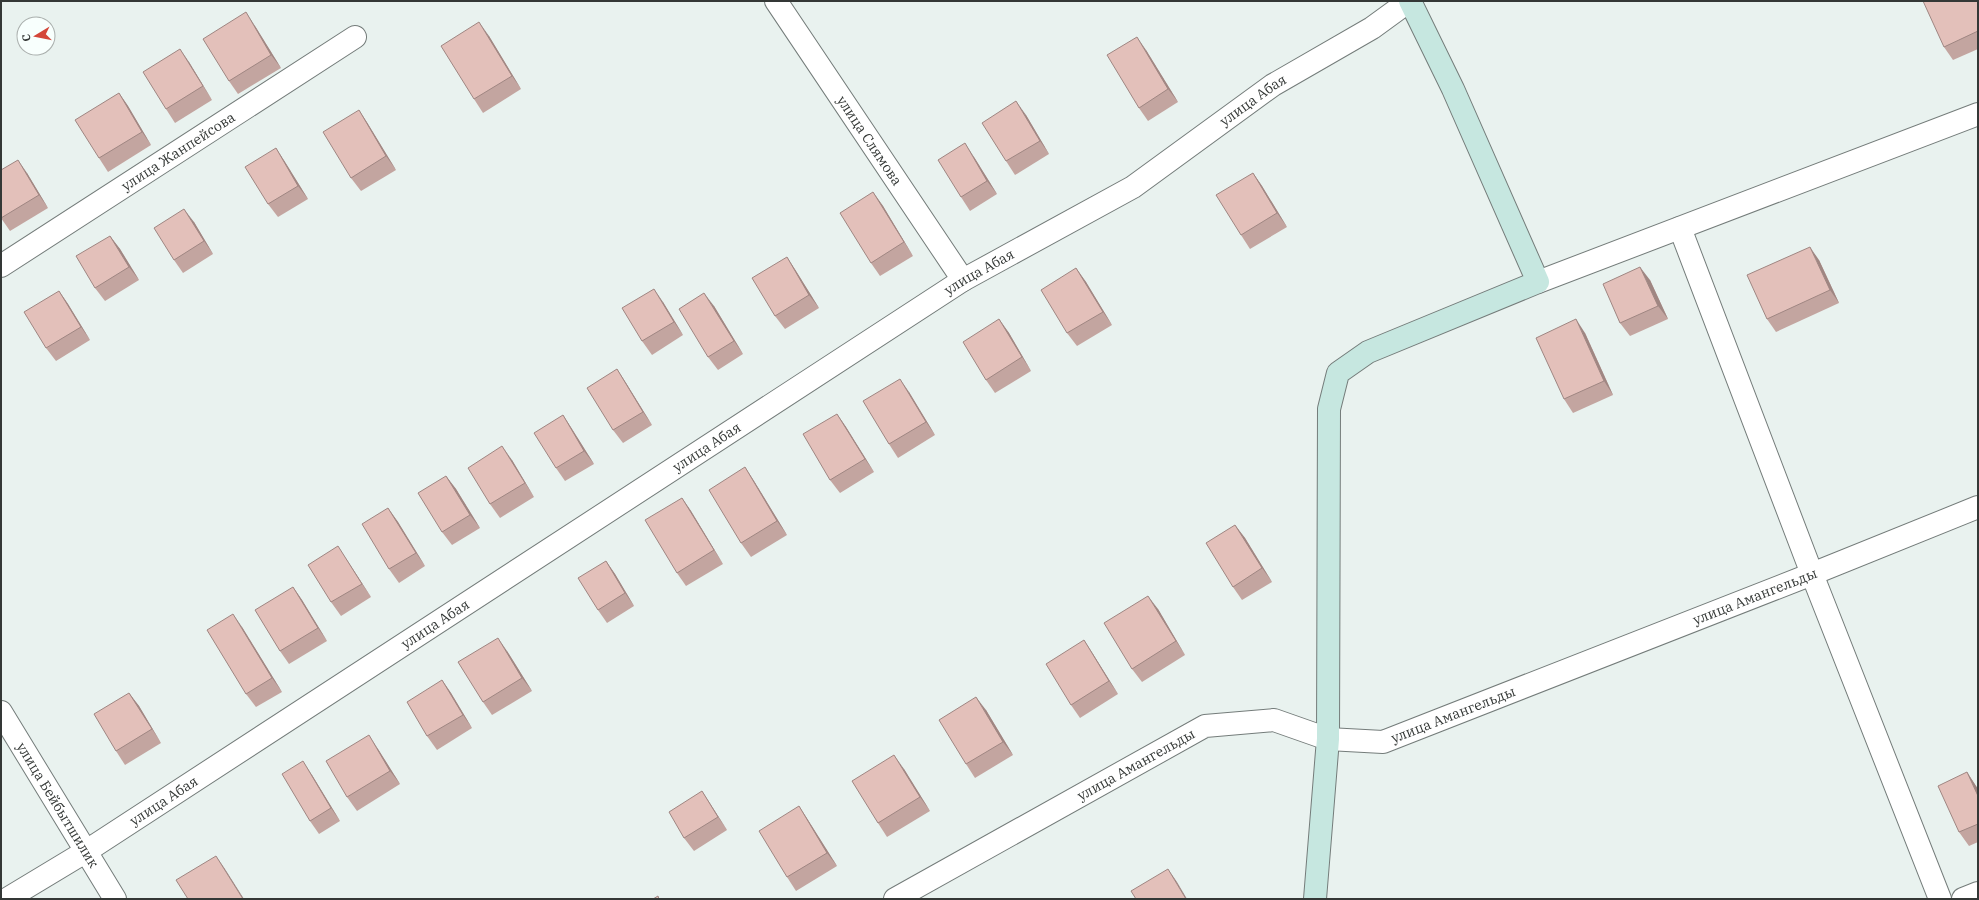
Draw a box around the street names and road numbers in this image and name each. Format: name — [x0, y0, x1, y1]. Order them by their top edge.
street label: улица Абая — [1216, 70, 1290, 130]
street label: улица Слямова — [833, 92, 906, 189]
street label: улица Жанпейсова — [118, 108, 239, 195]
street label: улица Абая — [941, 245, 1017, 299]
street label: улица Абая — [669, 418, 744, 476]
street label: улица Амангельды — [1690, 564, 1820, 629]
street label: улица Абая — [398, 595, 473, 653]
street label: улица Амангельды — [1388, 682, 1518, 747]
street label: улица Амангельды — [1074, 724, 1198, 805]
street label: улица Бейбытшилик — [13, 739, 103, 871]
street label: улица Абая — [126, 772, 201, 829]

